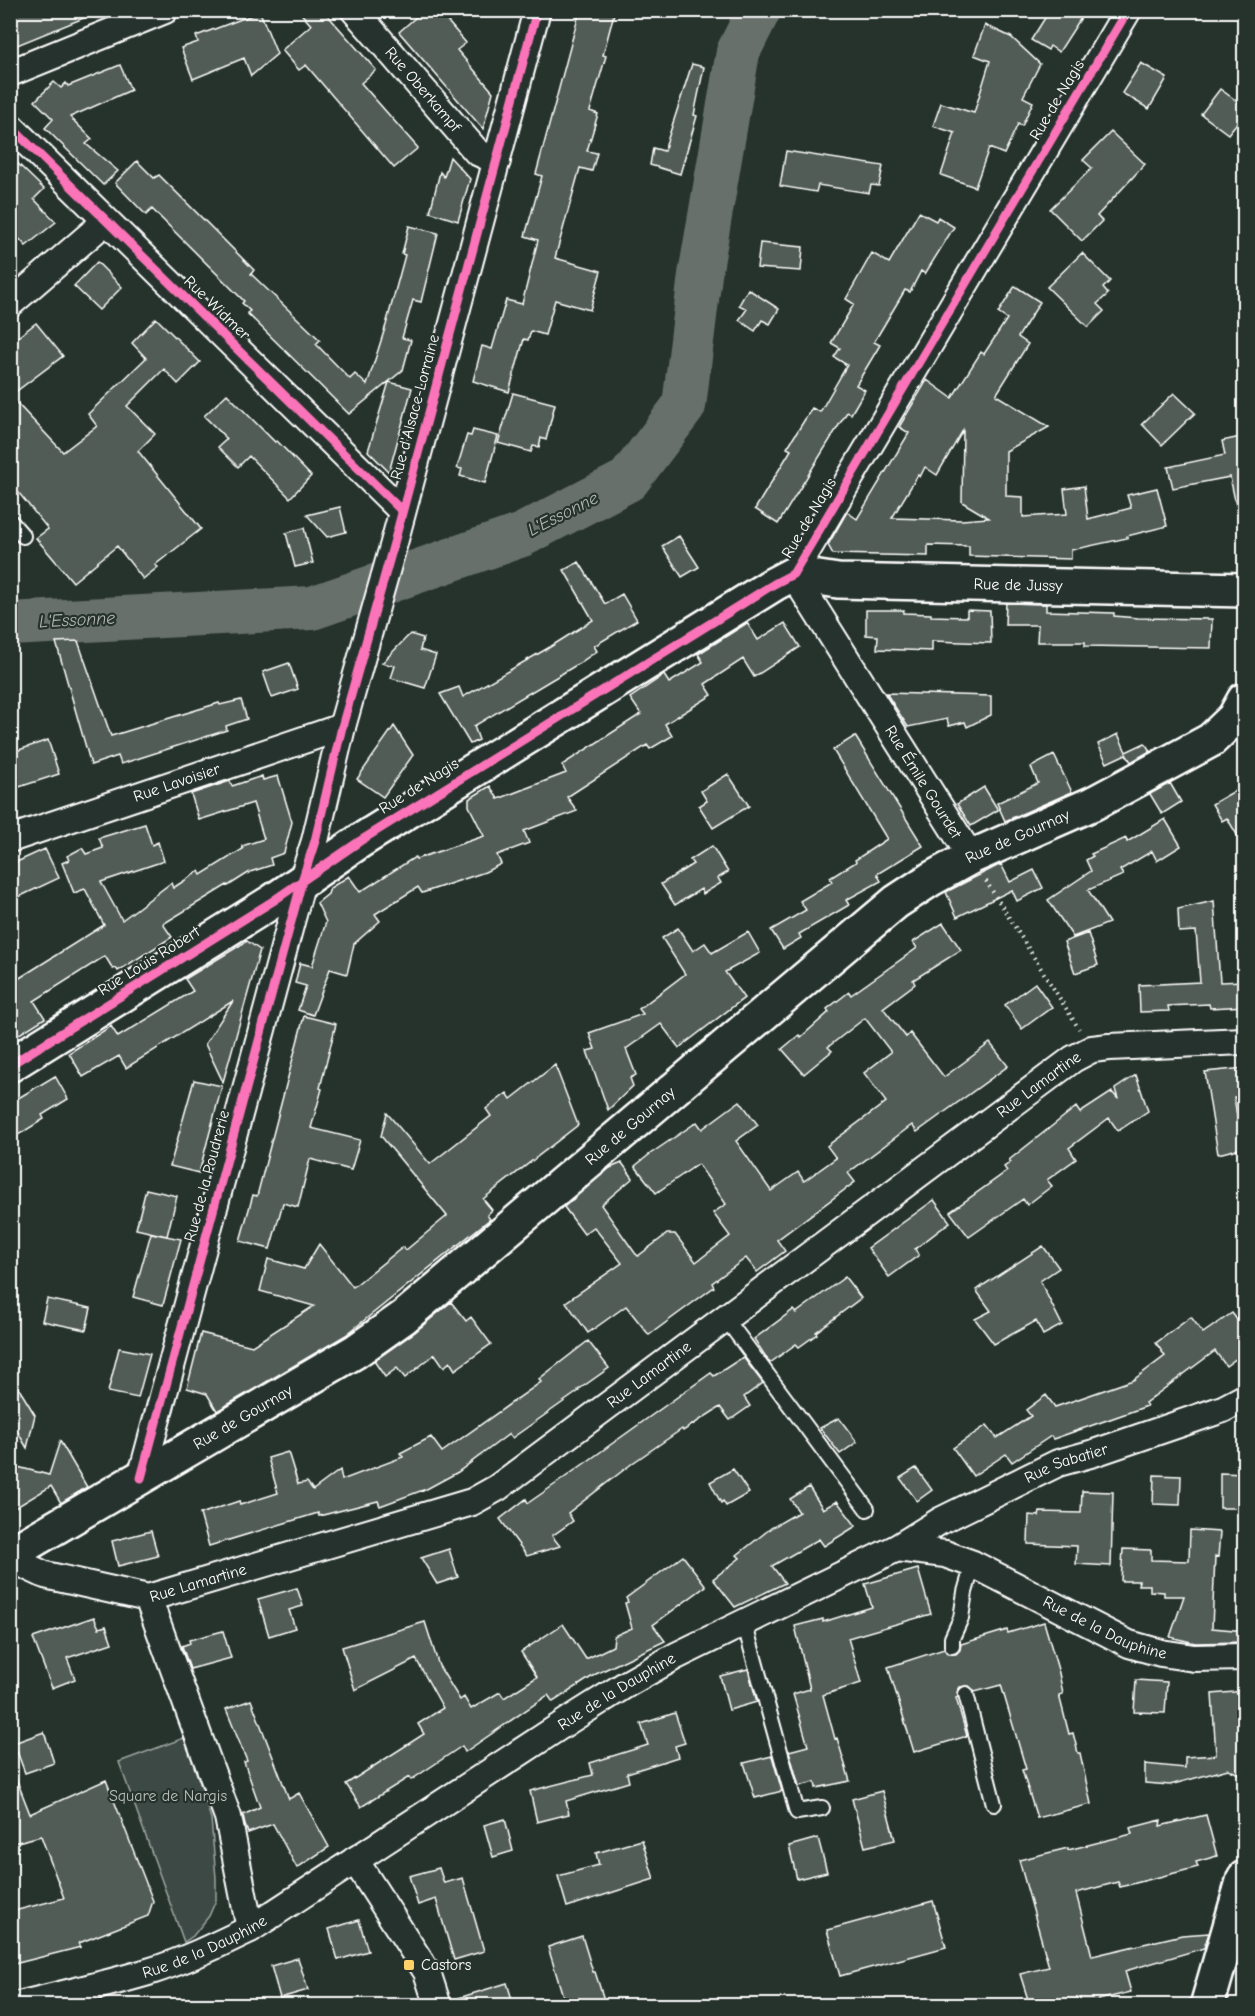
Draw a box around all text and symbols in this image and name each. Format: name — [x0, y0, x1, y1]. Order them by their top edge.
street label: Rue Oberkampf — [381, 43, 465, 137]
street label: Rue de Nagis — [1026, 56, 1088, 143]
street label: Rue Widmer — [180, 272, 254, 344]
street label: Rue d'Alsace-Lorraine — [387, 332, 443, 482]
street label: Rue de Nagis — [778, 474, 840, 561]
water label: L'Essonne — [524, 487, 602, 541]
street label: Rue de Jussy — [973, 575, 1064, 595]
water label: L'Essonne — [38, 608, 116, 632]
street label: Rue Émile Gourdet — [881, 722, 966, 842]
street label: Rue de Nagis — [376, 754, 462, 818]
street label: Rue Lavoisier — [131, 760, 223, 806]
street label: Rue de Gournay — [962, 806, 1073, 867]
street label: Rue Louis Robert — [95, 922, 203, 999]
street label: Rue Lamartine — [993, 1048, 1084, 1122]
street label: Rue de Gournay — [582, 1083, 679, 1169]
street label: Rue de la Poudrerie — [181, 1108, 233, 1244]
street label: Rue Lamartine — [604, 1338, 695, 1412]
street label: Rue de Gournay — [190, 1381, 296, 1453]
street label: Rue Sabatier — [1022, 1440, 1111, 1487]
street label: Rue Lamartine — [148, 1560, 249, 1606]
street label: Rue de la Dauphine — [1040, 1592, 1168, 1663]
street label: Rue de la Dauphine — [555, 1649, 679, 1734]
park label: Square de Nargis — [109, 1787, 227, 1805]
street label: Rue de la Dauphine — [140, 1912, 270, 1982]
place label: Castors — [421, 1956, 472, 1974]
marker: Castors — [402, 1958, 416, 1972]

